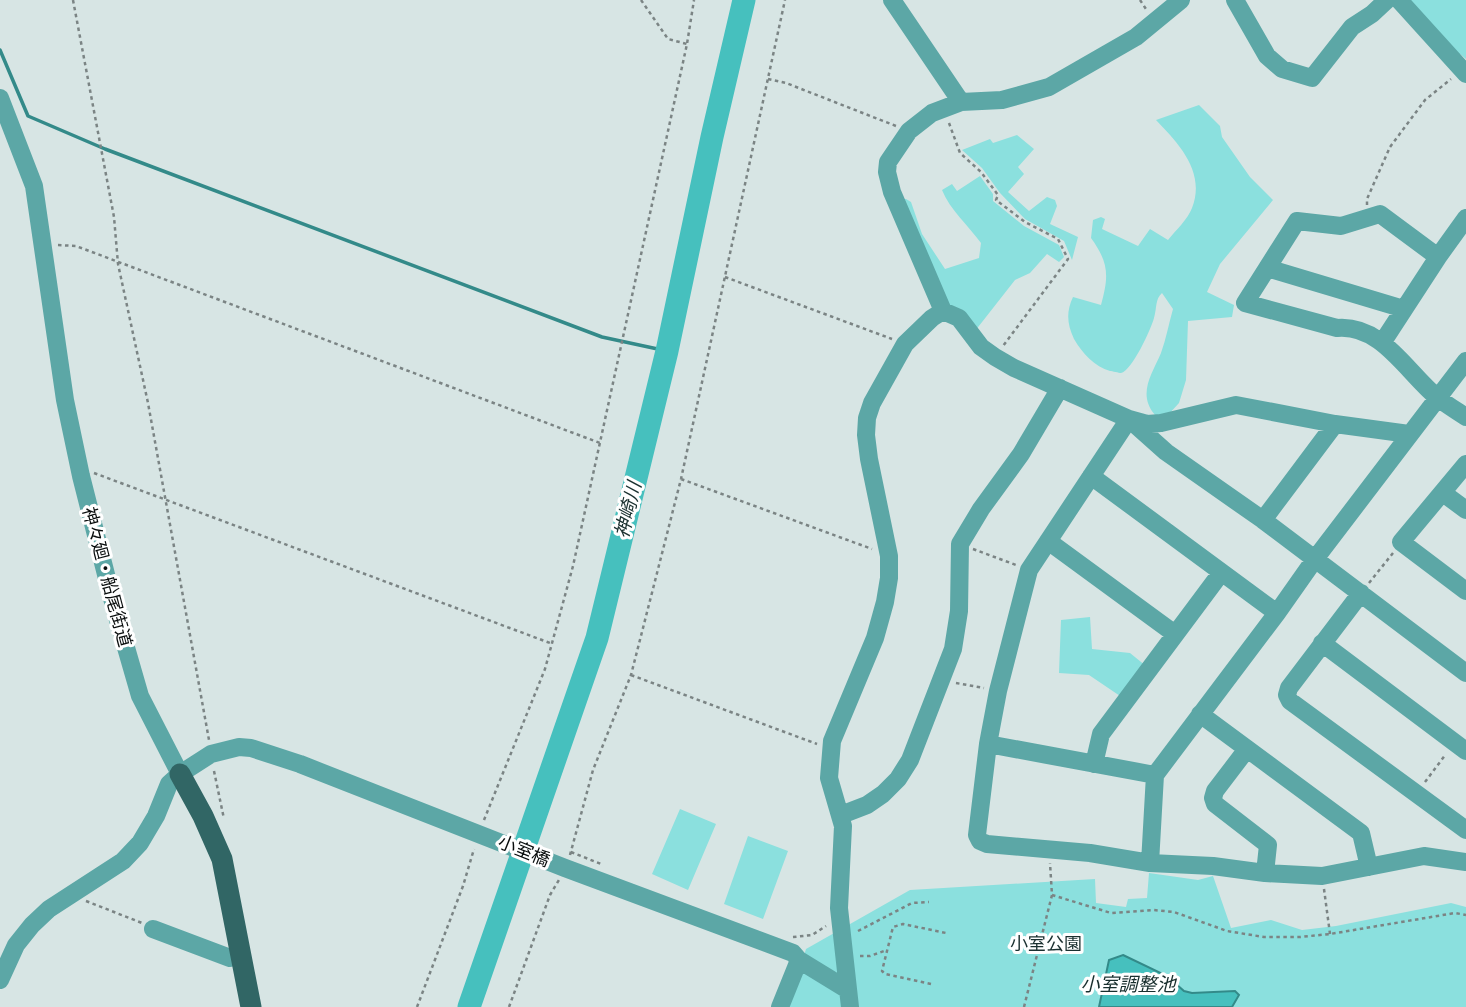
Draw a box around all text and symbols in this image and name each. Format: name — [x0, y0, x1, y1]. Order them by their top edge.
water label: 神崎川 — [610, 478, 647, 540]
street label: 神々廻・船尾街道 — [78, 505, 136, 649]
street label: 小室橋 — [495, 831, 553, 871]
park label: 小室公園 — [1010, 933, 1082, 955]
water label: 小室調整池 — [1080, 973, 1177, 996]

